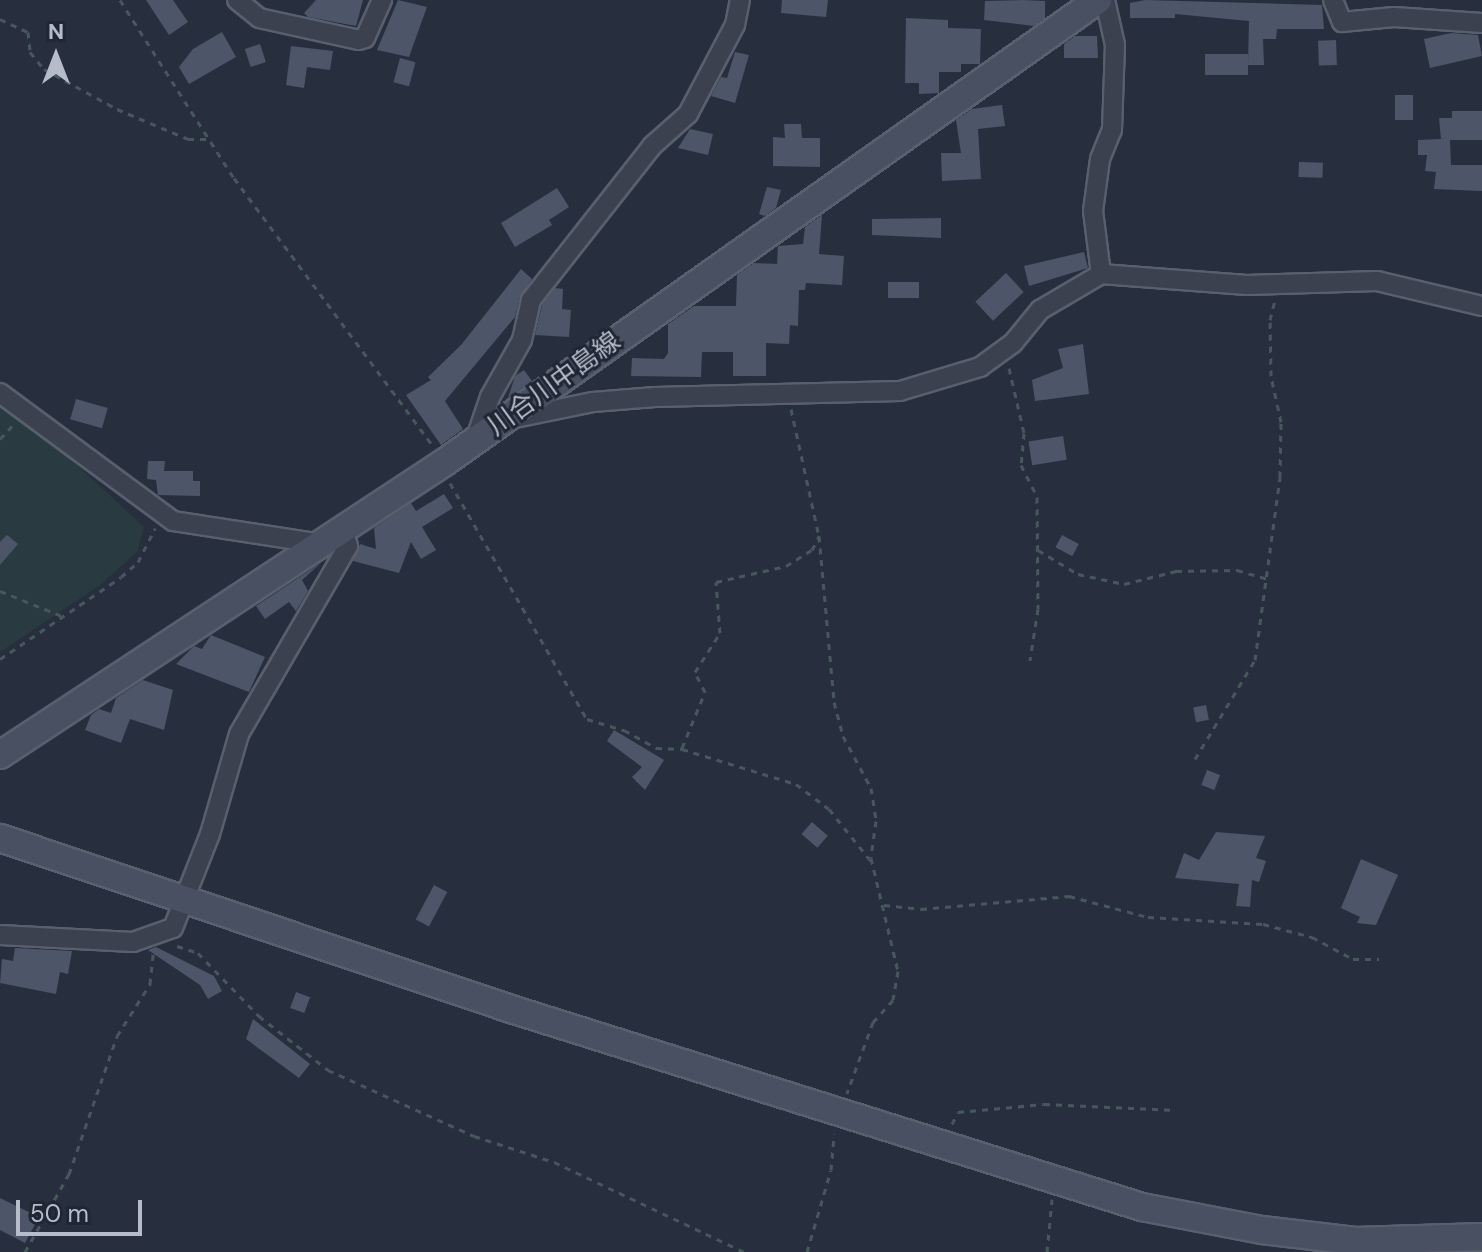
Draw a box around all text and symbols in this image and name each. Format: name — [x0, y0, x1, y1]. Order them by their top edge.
north arrow — [16, 16, 96, 96]
text: N — [48, 17, 64, 46]
street label: 川合川中島線 — [482, 326, 626, 442]
scale bar — [20, 1184, 146, 1234]
text: 50 m — [30, 1198, 89, 1229]

